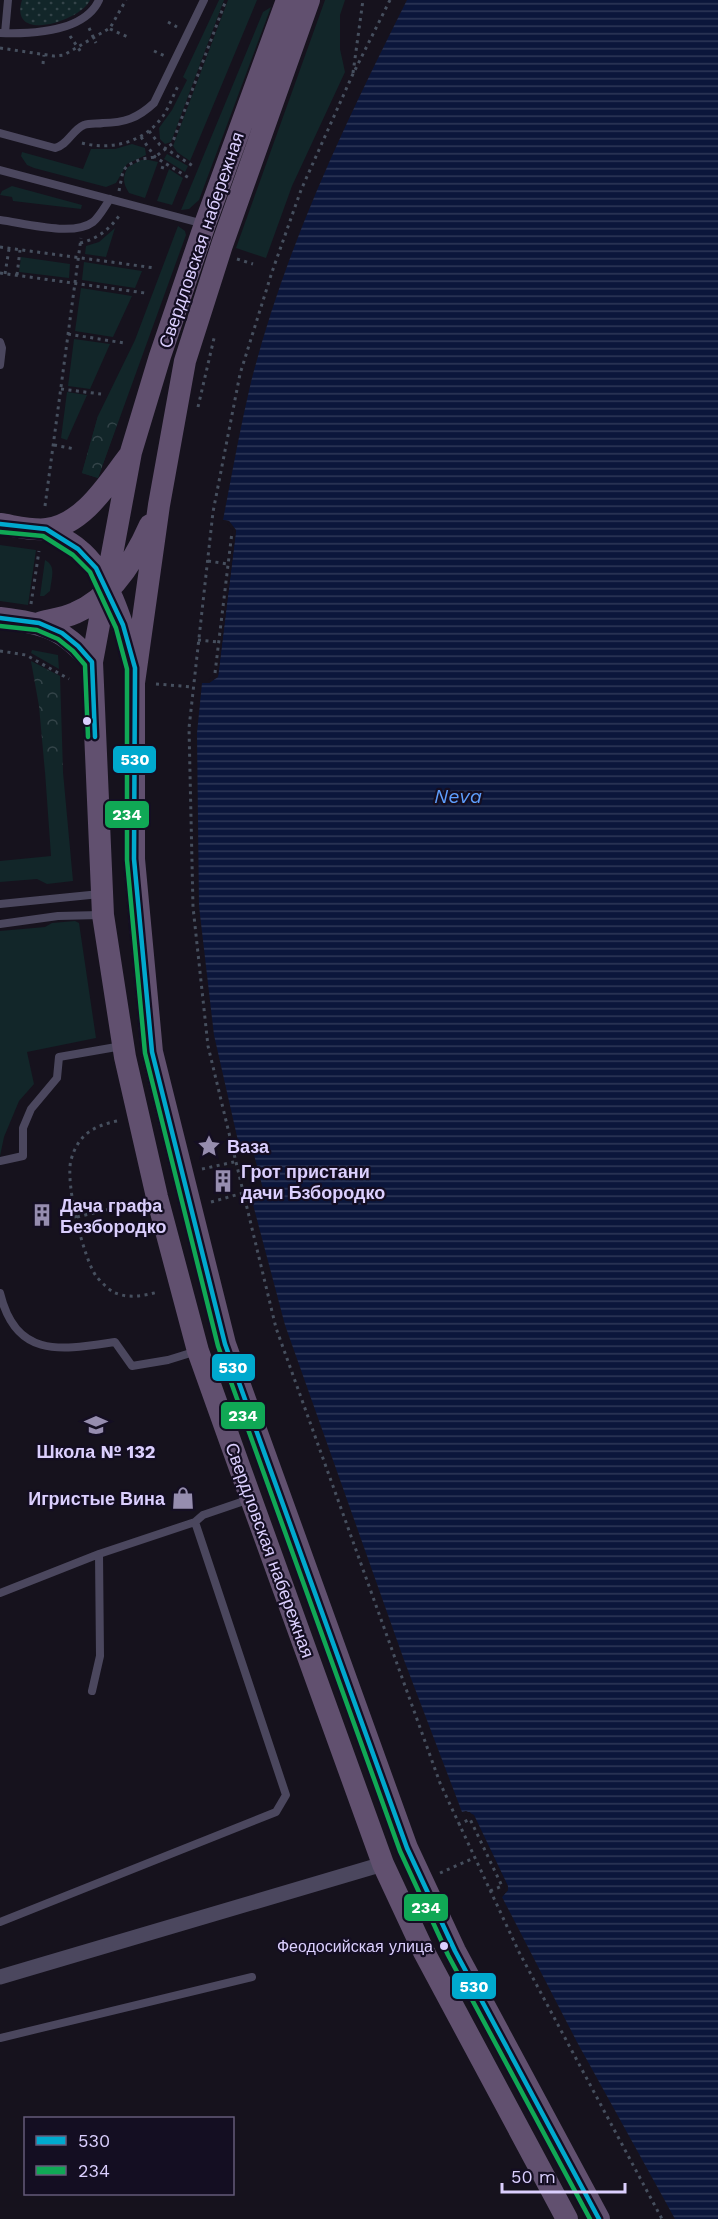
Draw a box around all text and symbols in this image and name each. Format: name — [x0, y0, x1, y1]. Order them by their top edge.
street label: Свердловская набережная — [154, 129, 248, 351]
unlabelled marker — [81, 715, 93, 727]
line badge: 530 — [112, 745, 157, 774]
text: 530 — [120, 750, 150, 769]
water label: Neva — [434, 784, 482, 808]
line badge: 234 — [104, 800, 150, 829]
text: 234 — [112, 805, 142, 824]
place icon: Ваза — [196, 1133, 222, 1159]
place label: Ваза — [227, 1136, 270, 1157]
place label: Грот пристани дачи Бзбородко — [241, 1161, 385, 1203]
building icon: Грот пристани дачи Бзбородко — [210, 1168, 236, 1194]
place label: Дача графа Безбородко — [60, 1195, 167, 1237]
building icon: Дача графа Безбородко — [29, 1202, 55, 1228]
line badge: 530 — [211, 1353, 256, 1382]
text: 530 — [218, 1358, 248, 1377]
line badge: 234 — [220, 1401, 266, 1430]
text: 234 — [228, 1406, 258, 1425]
school or university icon: Школа № 132 — [83, 1412, 109, 1438]
street label: Свердловская набережная — [221, 1440, 319, 1660]
place label: Школа № 132 — [36, 1441, 156, 1462]
shop icon: Игристые Вина — [170, 1485, 196, 1511]
place label: Игристые Вина — [28, 1488, 166, 1509]
line badge: 234 — [403, 1893, 449, 1922]
text: 234 — [411, 1898, 441, 1917]
place label: Феодосийская улица — [277, 1937, 433, 1956]
marker: Феодосийская улица — [438, 1940, 450, 1952]
line badge: 530 — [451, 1972, 497, 2000]
text: 530 — [459, 1977, 489, 1996]
legend — [24, 2117, 234, 2195]
text: 530 — [78, 2130, 110, 2151]
scale bar — [502, 2156, 625, 2194]
text: 234 — [78, 2160, 110, 2181]
text: 50 m — [511, 2166, 556, 2187]

